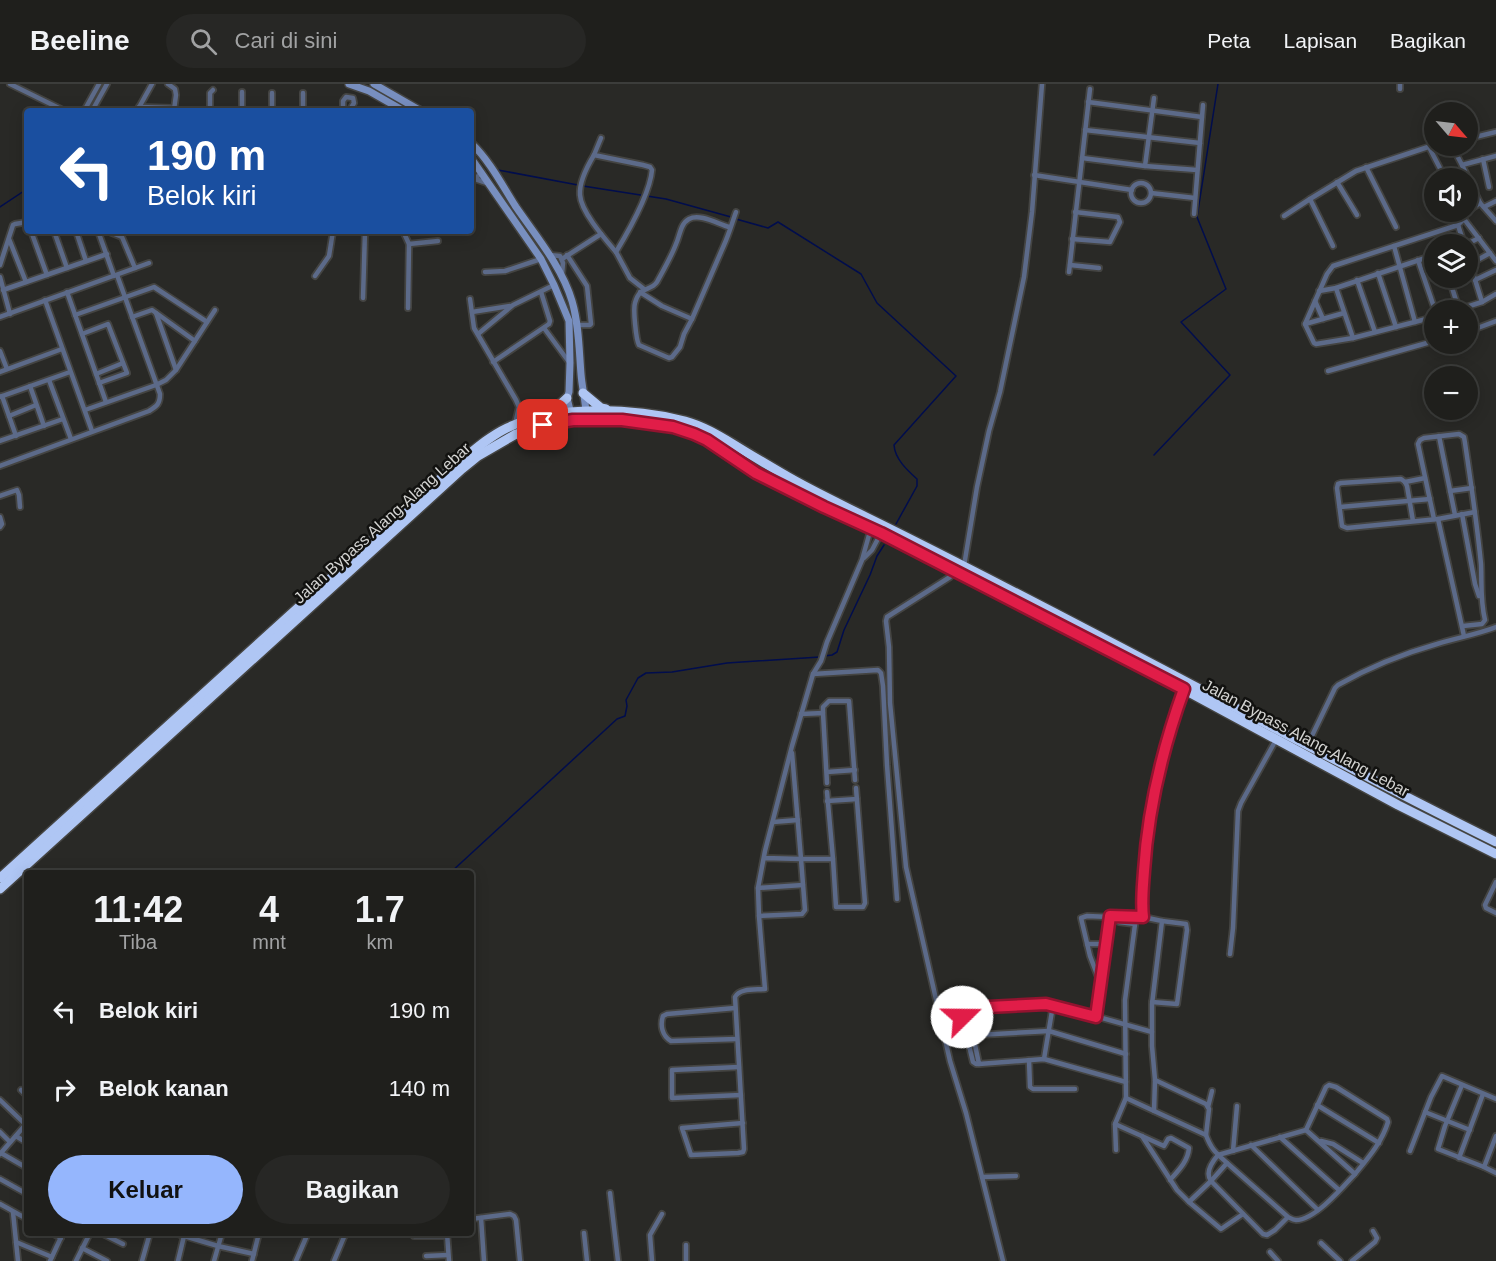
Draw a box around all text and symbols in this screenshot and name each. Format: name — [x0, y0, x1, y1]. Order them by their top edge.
search box — [166, 14, 586, 68]
text: Beeline — [30, 25, 130, 56]
icon: search — [187, 25, 220, 58]
text: Cari di sini — [235, 28, 337, 53]
text: Peta — [1207, 29, 1251, 52]
text: Lapisan — [1284, 29, 1357, 52]
text: Bagikan — [1390, 29, 1466, 52]
north arrow — [1424, 102, 1478, 156]
map controls — [1424, 102, 1478, 420]
icon: left — [48, 132, 126, 210]
text: 190 m — [147, 132, 266, 179]
button: sound — [1424, 168, 1478, 222]
text: Belok kiri — [147, 181, 257, 211]
button: layers — [1424, 234, 1478, 288]
button: + — [1424, 300, 1478, 354]
button: − — [1424, 366, 1478, 420]
pin — [517, 399, 568, 450]
icon: arrive — [526, 408, 559, 441]
street label: Jalan Bypass Alang-Alang Lebar — [290, 439, 474, 607]
street label: Jalan Bypass Alang-Alang Lebar — [1200, 676, 1413, 800]
text: 11:42 — [93, 889, 183, 930]
text: 4 — [259, 889, 279, 930]
text: 1.7 — [355, 889, 405, 930]
text: Tiba — [119, 931, 157, 953]
text: mnt — [252, 931, 286, 953]
text: km — [367, 931, 393, 953]
position arrow — [930, 985, 994, 1049]
icon: left — [48, 995, 81, 1028]
text: Belok kiri — [99, 998, 198, 1023]
text: 190 m — [389, 998, 450, 1023]
icon: right — [48, 1073, 81, 1106]
text: Belok kanan — [99, 1076, 229, 1101]
text: 140 m — [389, 1076, 450, 1101]
button: Keluar — [48, 1155, 243, 1224]
button: Bagikan — [255, 1155, 450, 1224]

